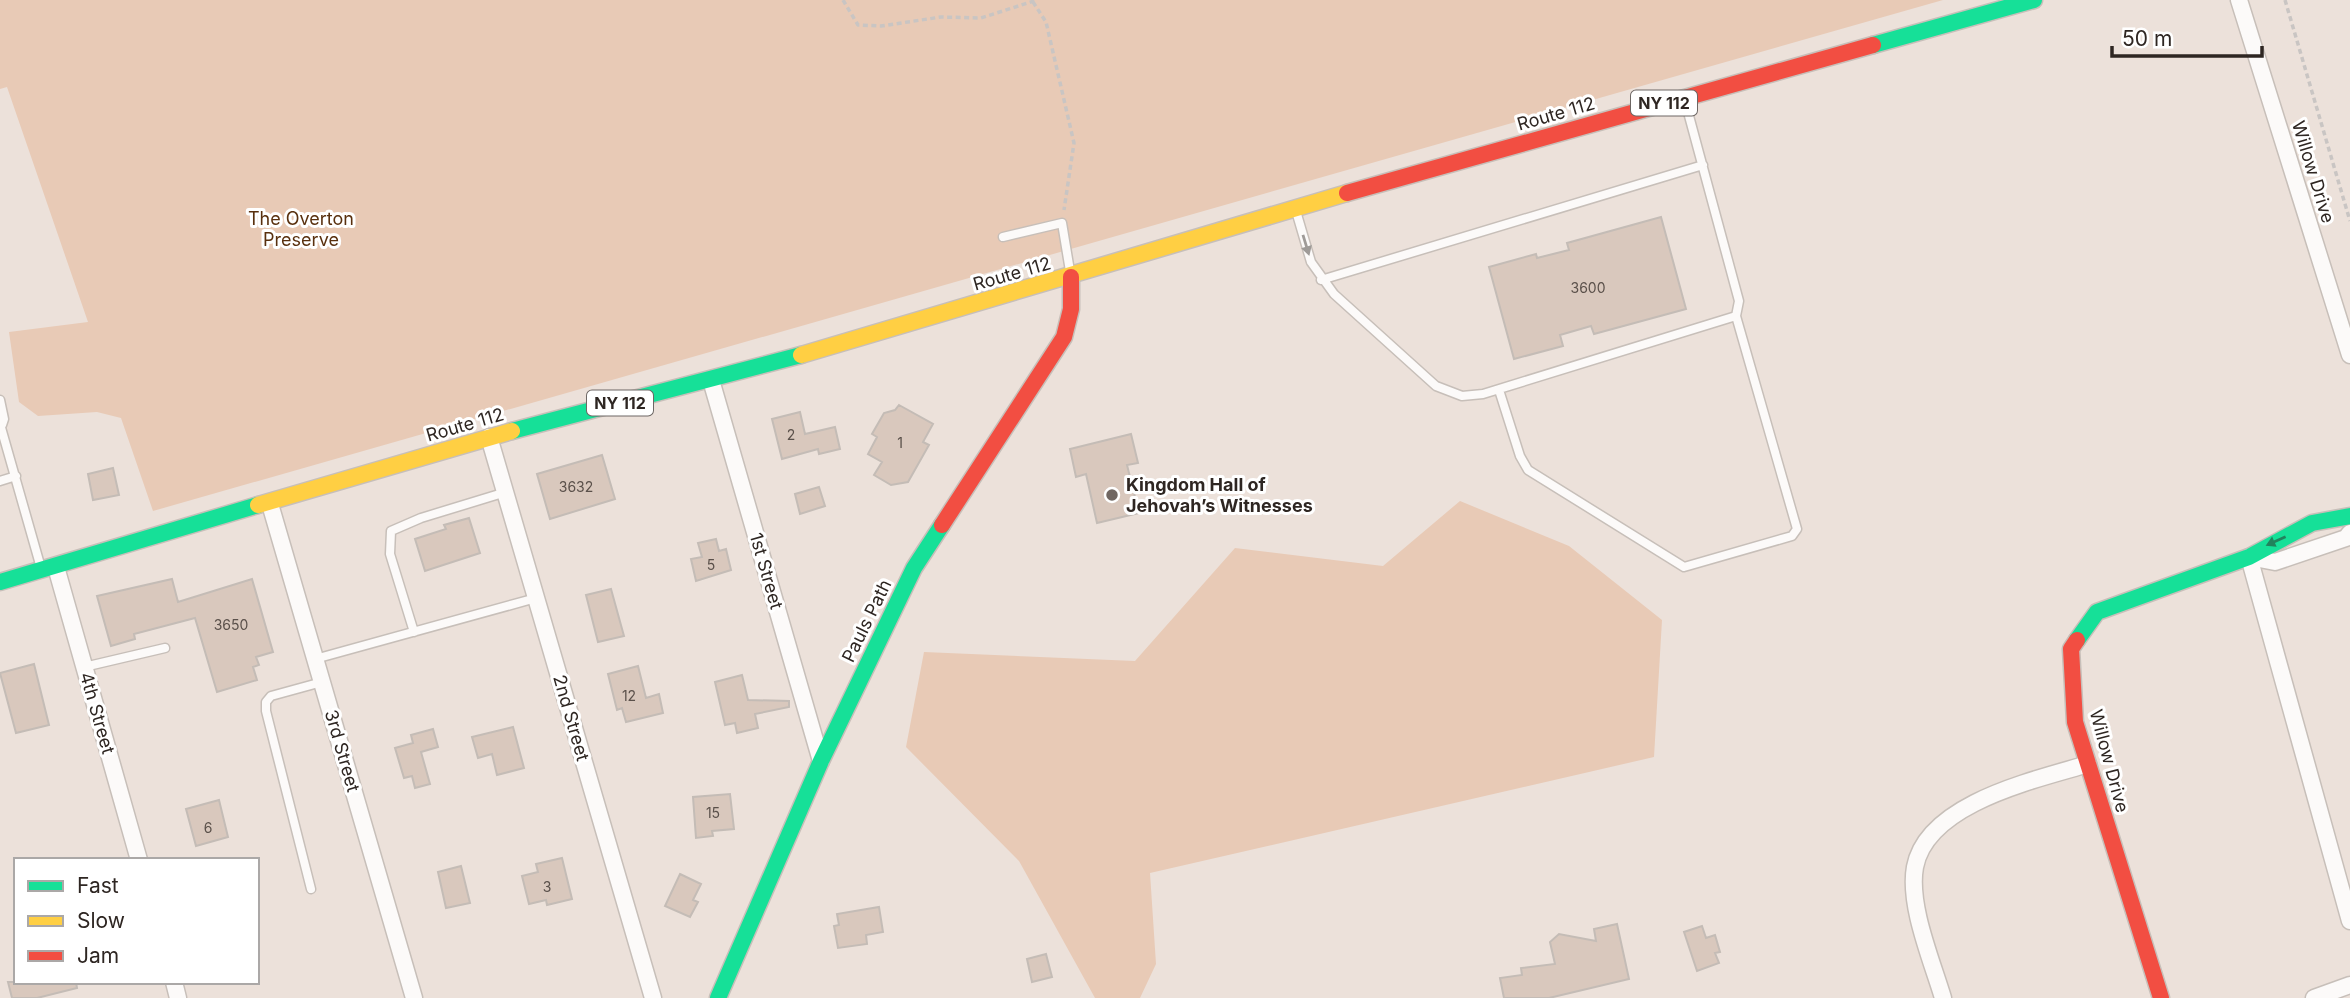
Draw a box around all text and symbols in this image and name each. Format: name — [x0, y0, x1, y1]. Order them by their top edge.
scale bar — [2112, 14, 2262, 58]
text: 50 m — [2122, 26, 2172, 51]
road number: NY 112 — [1631, 90, 1697, 116]
street label: Route 112 — [1515, 92, 1597, 135]
street label: Willow Drive — [2288, 118, 2339, 225]
park label: The Overton Preserve — [248, 208, 354, 250]
one-way arrow — [1301, 235, 1311, 256]
street label: Route 112 — [971, 252, 1053, 295]
house number: 3600 — [1571, 279, 1606, 296]
road number: NY 112 — [587, 390, 653, 416]
street label: Route 112 — [424, 403, 506, 446]
house number: 2 — [787, 426, 795, 443]
house number: 1 — [897, 434, 903, 451]
place label: Kingdom Hall of Jehovah’s Witnesses — [1126, 474, 1313, 516]
house number: 3632 — [559, 478, 593, 495]
marker: Kingdom Hall of Jehovah’s Witnesses — [1104, 487, 1120, 503]
street label: 1st Street — [746, 530, 787, 612]
one-way arrow — [2265, 536, 2286, 547]
house number: 5 — [707, 556, 715, 573]
street label: Pauls Path — [838, 576, 896, 666]
house number: 3650 — [214, 616, 248, 633]
street label: 4th Street — [76, 670, 119, 756]
street label: 2nd Street — [549, 672, 594, 763]
house number: 12 — [622, 687, 636, 704]
street label: 3rd Street — [321, 707, 364, 794]
street label: Willow Drive — [2086, 707, 2133, 815]
house number: 15 — [706, 804, 720, 821]
house number: 6 — [204, 819, 212, 836]
legend — [14, 858, 259, 984]
text: Fast — [77, 873, 119, 898]
house number: 3 — [543, 878, 551, 895]
text: Slow — [77, 908, 125, 933]
text: Jam — [77, 943, 119, 968]

